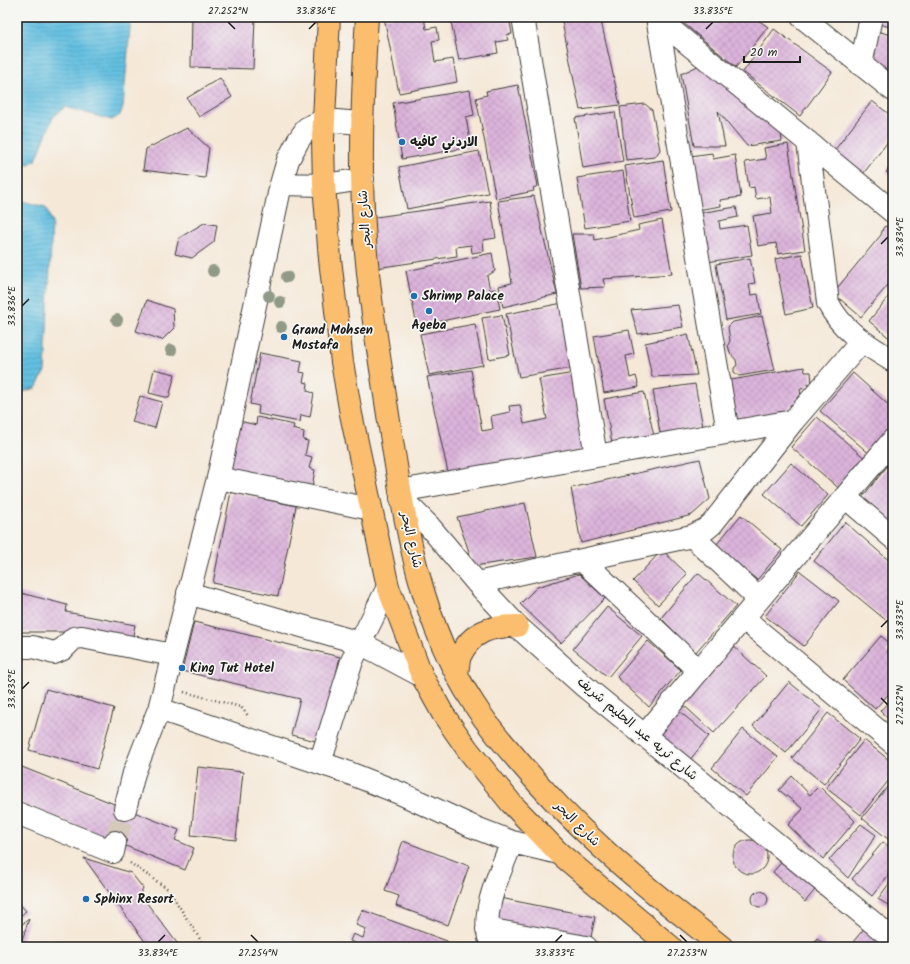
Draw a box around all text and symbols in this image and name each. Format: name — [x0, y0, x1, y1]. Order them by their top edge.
text: 27.252°N — [208, 3, 248, 19]
text: 33.836°E — [296, 3, 337, 19]
text: 33.835°E — [693, 3, 734, 19]
scale bar — [744, 38, 800, 64]
text: 20 m — [750, 43, 778, 62]
place label: الاردني كافيه — [410, 132, 478, 154]
marker: الاردني كافيه — [397, 137, 407, 147]
street label: شارع البحر — [353, 190, 378, 249]
text: 33.834°E — [892, 216, 908, 257]
text: 33.836°E — [4, 285, 20, 326]
place label: Shrimp Palace — [422, 286, 504, 307]
marker: Shrimp Palace — [409, 291, 419, 301]
marker: Ageba — [424, 306, 434, 316]
place label: Ageba — [412, 315, 447, 336]
place label: Grand Mohsen Mostafa — [292, 320, 373, 356]
marker: Grand Mohsen Mostafa — [279, 332, 289, 342]
street label: شارع البحر — [394, 509, 428, 570]
text: 33.833°E — [892, 599, 908, 640]
place label: King Tut Hotel — [190, 658, 275, 679]
marker: King Tut Hotel — [177, 663, 187, 673]
text: 33.835°E — [4, 668, 20, 709]
street label: شارع ثريه عبد الحليم شريف — [572, 672, 702, 786]
text: 27.252°N — [892, 685, 908, 725]
street label: شارع البحر — [548, 795, 605, 852]
place label: Sphinx Resort — [94, 889, 174, 910]
marker: Sphinx Resort — [81, 894, 91, 904]
text: 33.834°E — [138, 945, 179, 961]
text: 27.254°N — [238, 945, 278, 961]
text: 33.833°E — [535, 945, 576, 961]
text: 27.253°N — [667, 945, 707, 961]

